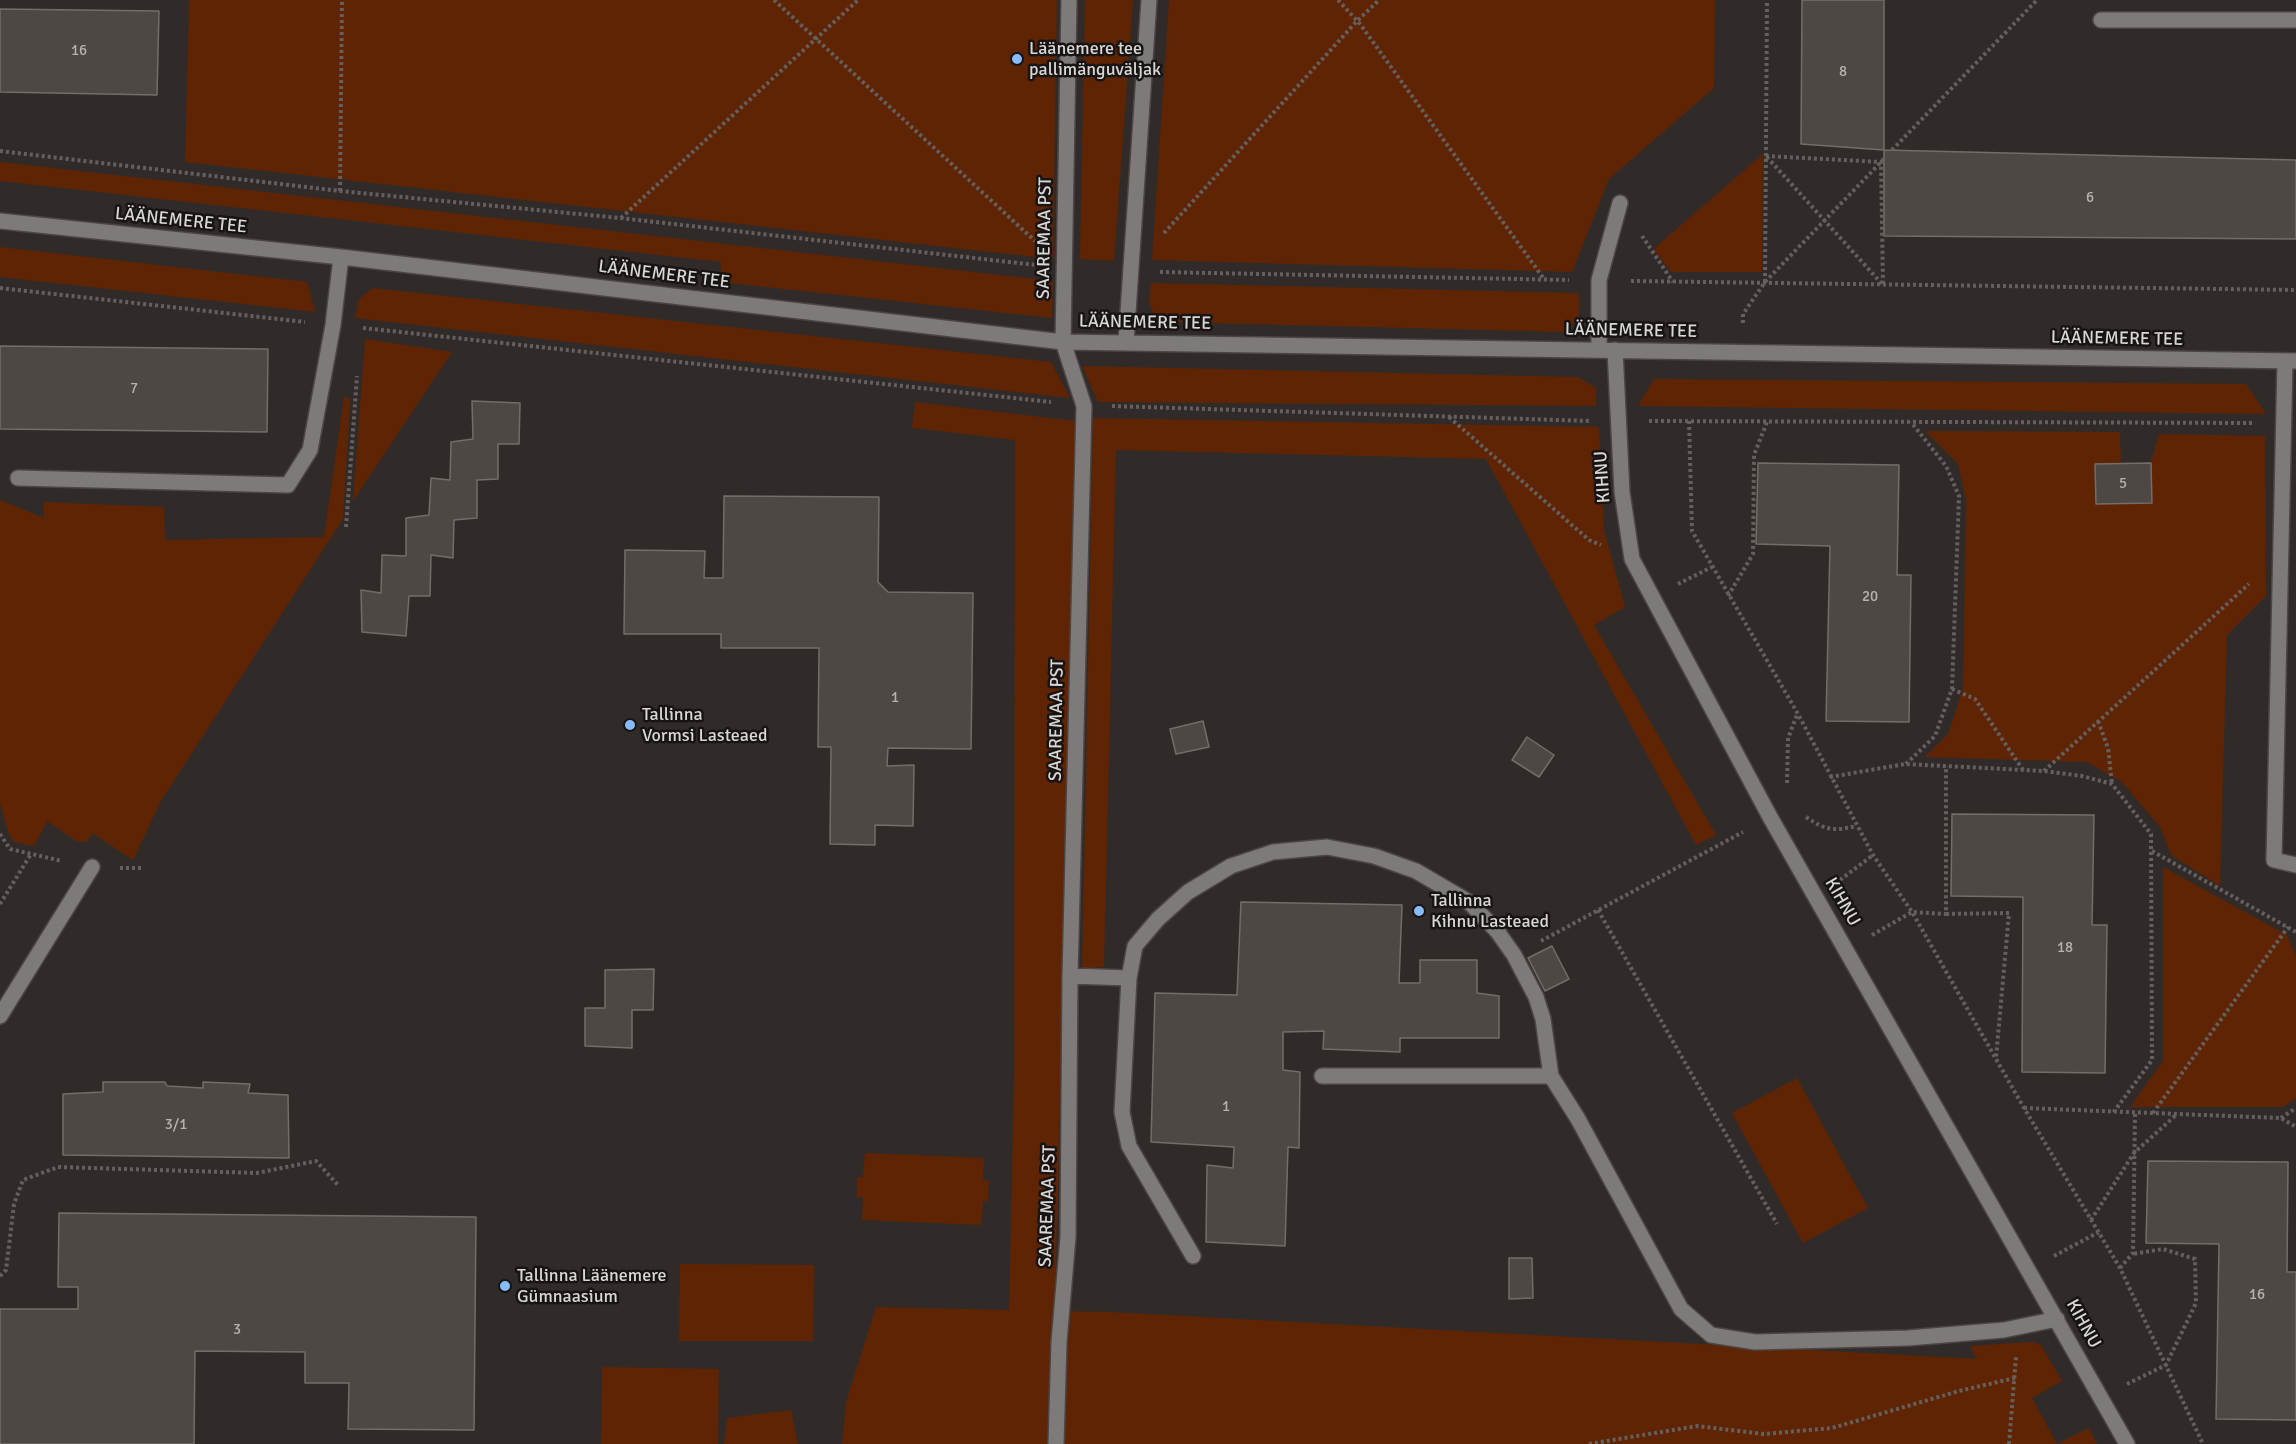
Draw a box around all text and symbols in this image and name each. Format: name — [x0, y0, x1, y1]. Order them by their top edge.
place label: Läänemere tee pallimänguväljak — [1029, 38, 1161, 80]
house number: 16 — [71, 42, 87, 60]
marker: Läänemere tee pallimänguväljak — [1010, 52, 1024, 66]
house number: 8 — [1839, 63, 1847, 81]
street label: SAAREMAA PST — [1033, 177, 1057, 299]
house number: 6 — [2086, 189, 2094, 207]
street label: LÄÄNEMERE TEE — [114, 203, 248, 239]
street label: LÄÄNEMERE TEE — [597, 256, 731, 294]
street label: LÄÄNEMERE TEE — [1079, 311, 1211, 335]
street label: LÄÄNEMERE TEE — [1565, 319, 1697, 343]
street label: LÄÄNEMERE TEE — [2051, 327, 2183, 351]
house number: 7 — [130, 380, 138, 398]
street label: KIHNU — [1590, 450, 1616, 504]
house number: 5 — [2119, 475, 2127, 493]
house number: 20 — [1862, 588, 1878, 606]
street label: SAAREMAA PST — [1045, 659, 1069, 781]
house number: 1 — [891, 689, 899, 707]
place label: Tallinna Vormsi Lasteaed — [642, 704, 767, 746]
marker: Tallinna Vormsi Lasteaed — [623, 718, 637, 732]
street label: KIHNU — [1820, 874, 1864, 930]
place label: Tallinna Kihnu Lasteaed — [1431, 890, 1549, 932]
marker: Tallinna Kihnu Lasteaed — [1412, 904, 1426, 918]
house number: 18 — [2057, 939, 2073, 957]
house number: 1 — [1222, 1098, 1230, 1116]
house number: 3/1 — [165, 1116, 187, 1134]
street label: SAAREMAA PST — [1035, 1145, 1061, 1267]
place label: Tallinna Läänemere Gümnaasium — [517, 1265, 666, 1308]
marker: Tallinna Läänemere Gümnaasium — [498, 1279, 512, 1293]
house number: 16 — [2249, 1286, 2265, 1304]
street label: KIHNU — [2061, 1296, 2105, 1352]
house number: 3 — [233, 1321, 241, 1339]

